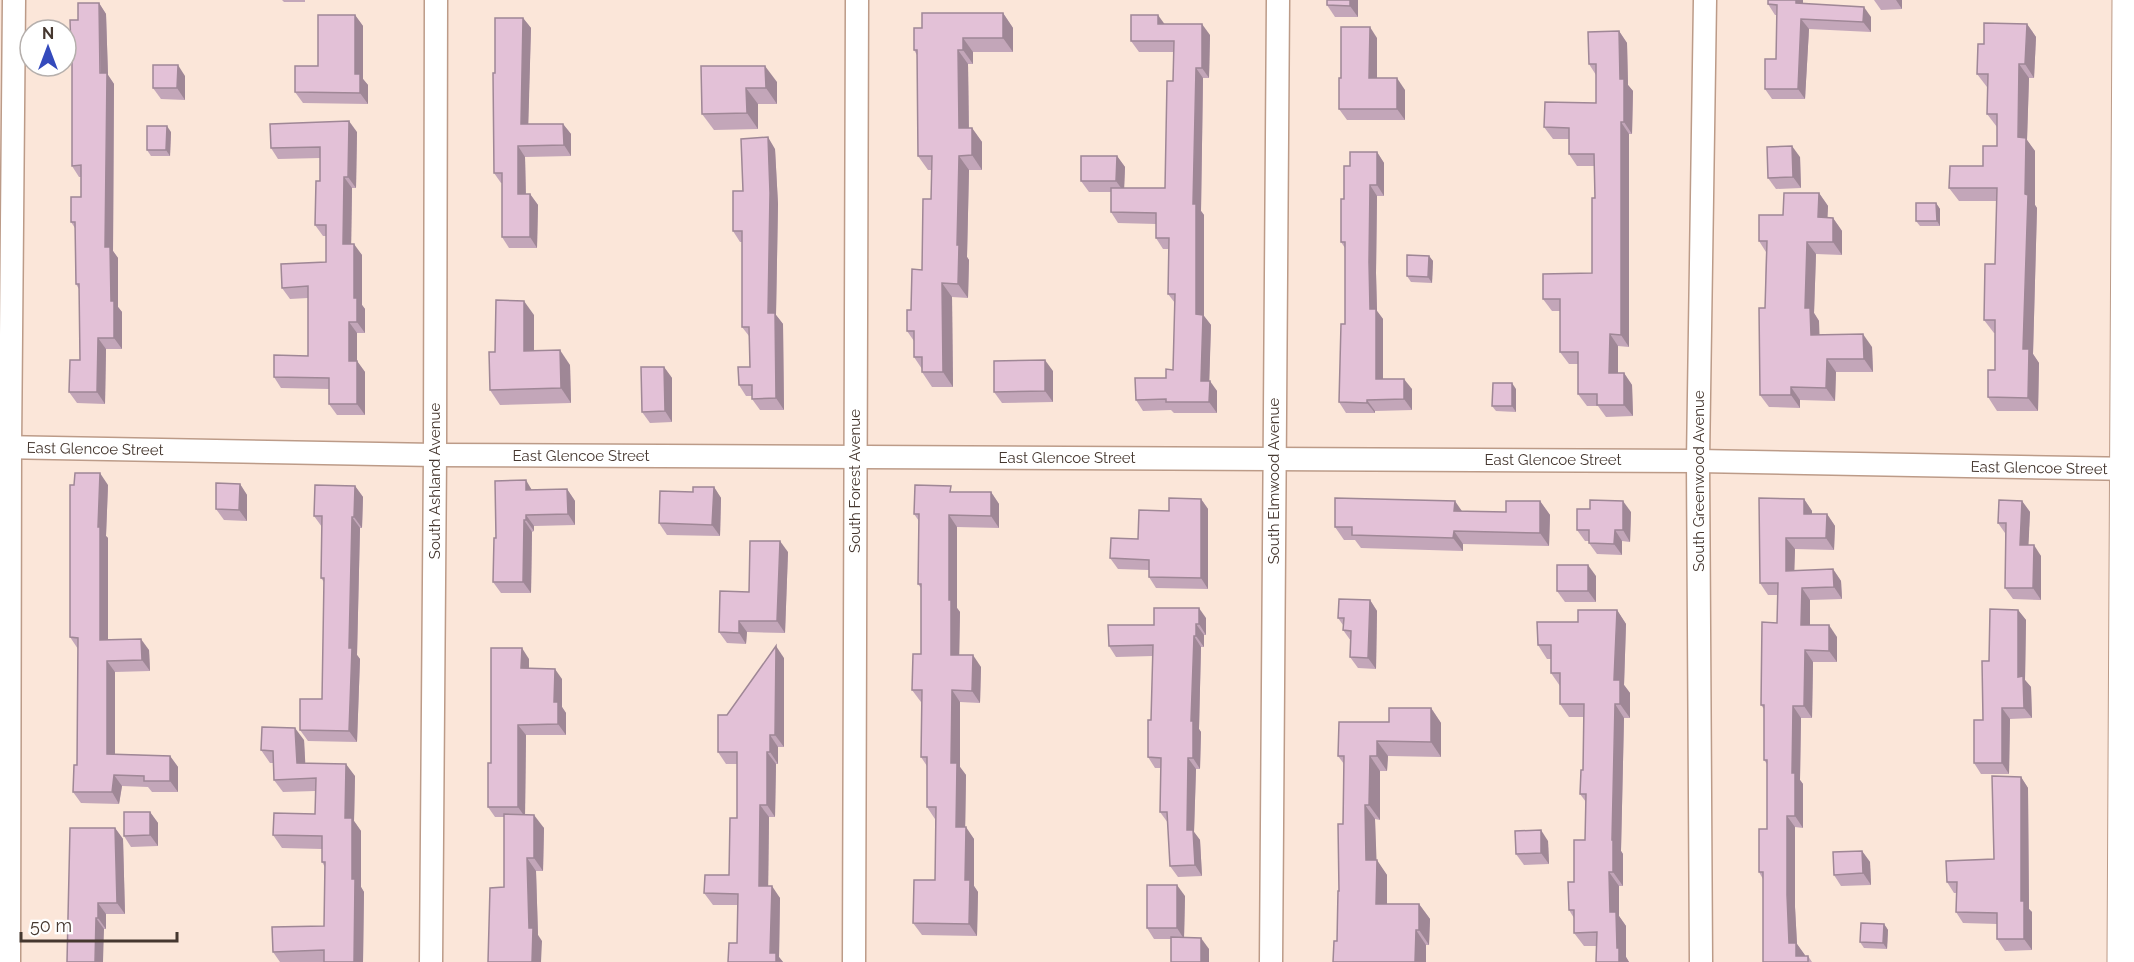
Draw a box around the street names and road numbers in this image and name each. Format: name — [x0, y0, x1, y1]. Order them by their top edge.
street label: South Greenwood Avenue — [1690, 390, 1708, 572]
street label: South Elmwood Avenue — [1265, 398, 1283, 564]
street label: South Ashland Avenue — [426, 403, 444, 559]
street label: South Forest Avenue — [846, 409, 864, 553]
street label: East Glencoe Street — [26, 439, 164, 459]
street label: East Glencoe Street — [512, 447, 650, 465]
street label: East Glencoe Street — [998, 449, 1136, 467]
street label: East Glencoe Street — [1484, 451, 1622, 469]
street label: East Glencoe Street — [1970, 458, 2108, 478]

